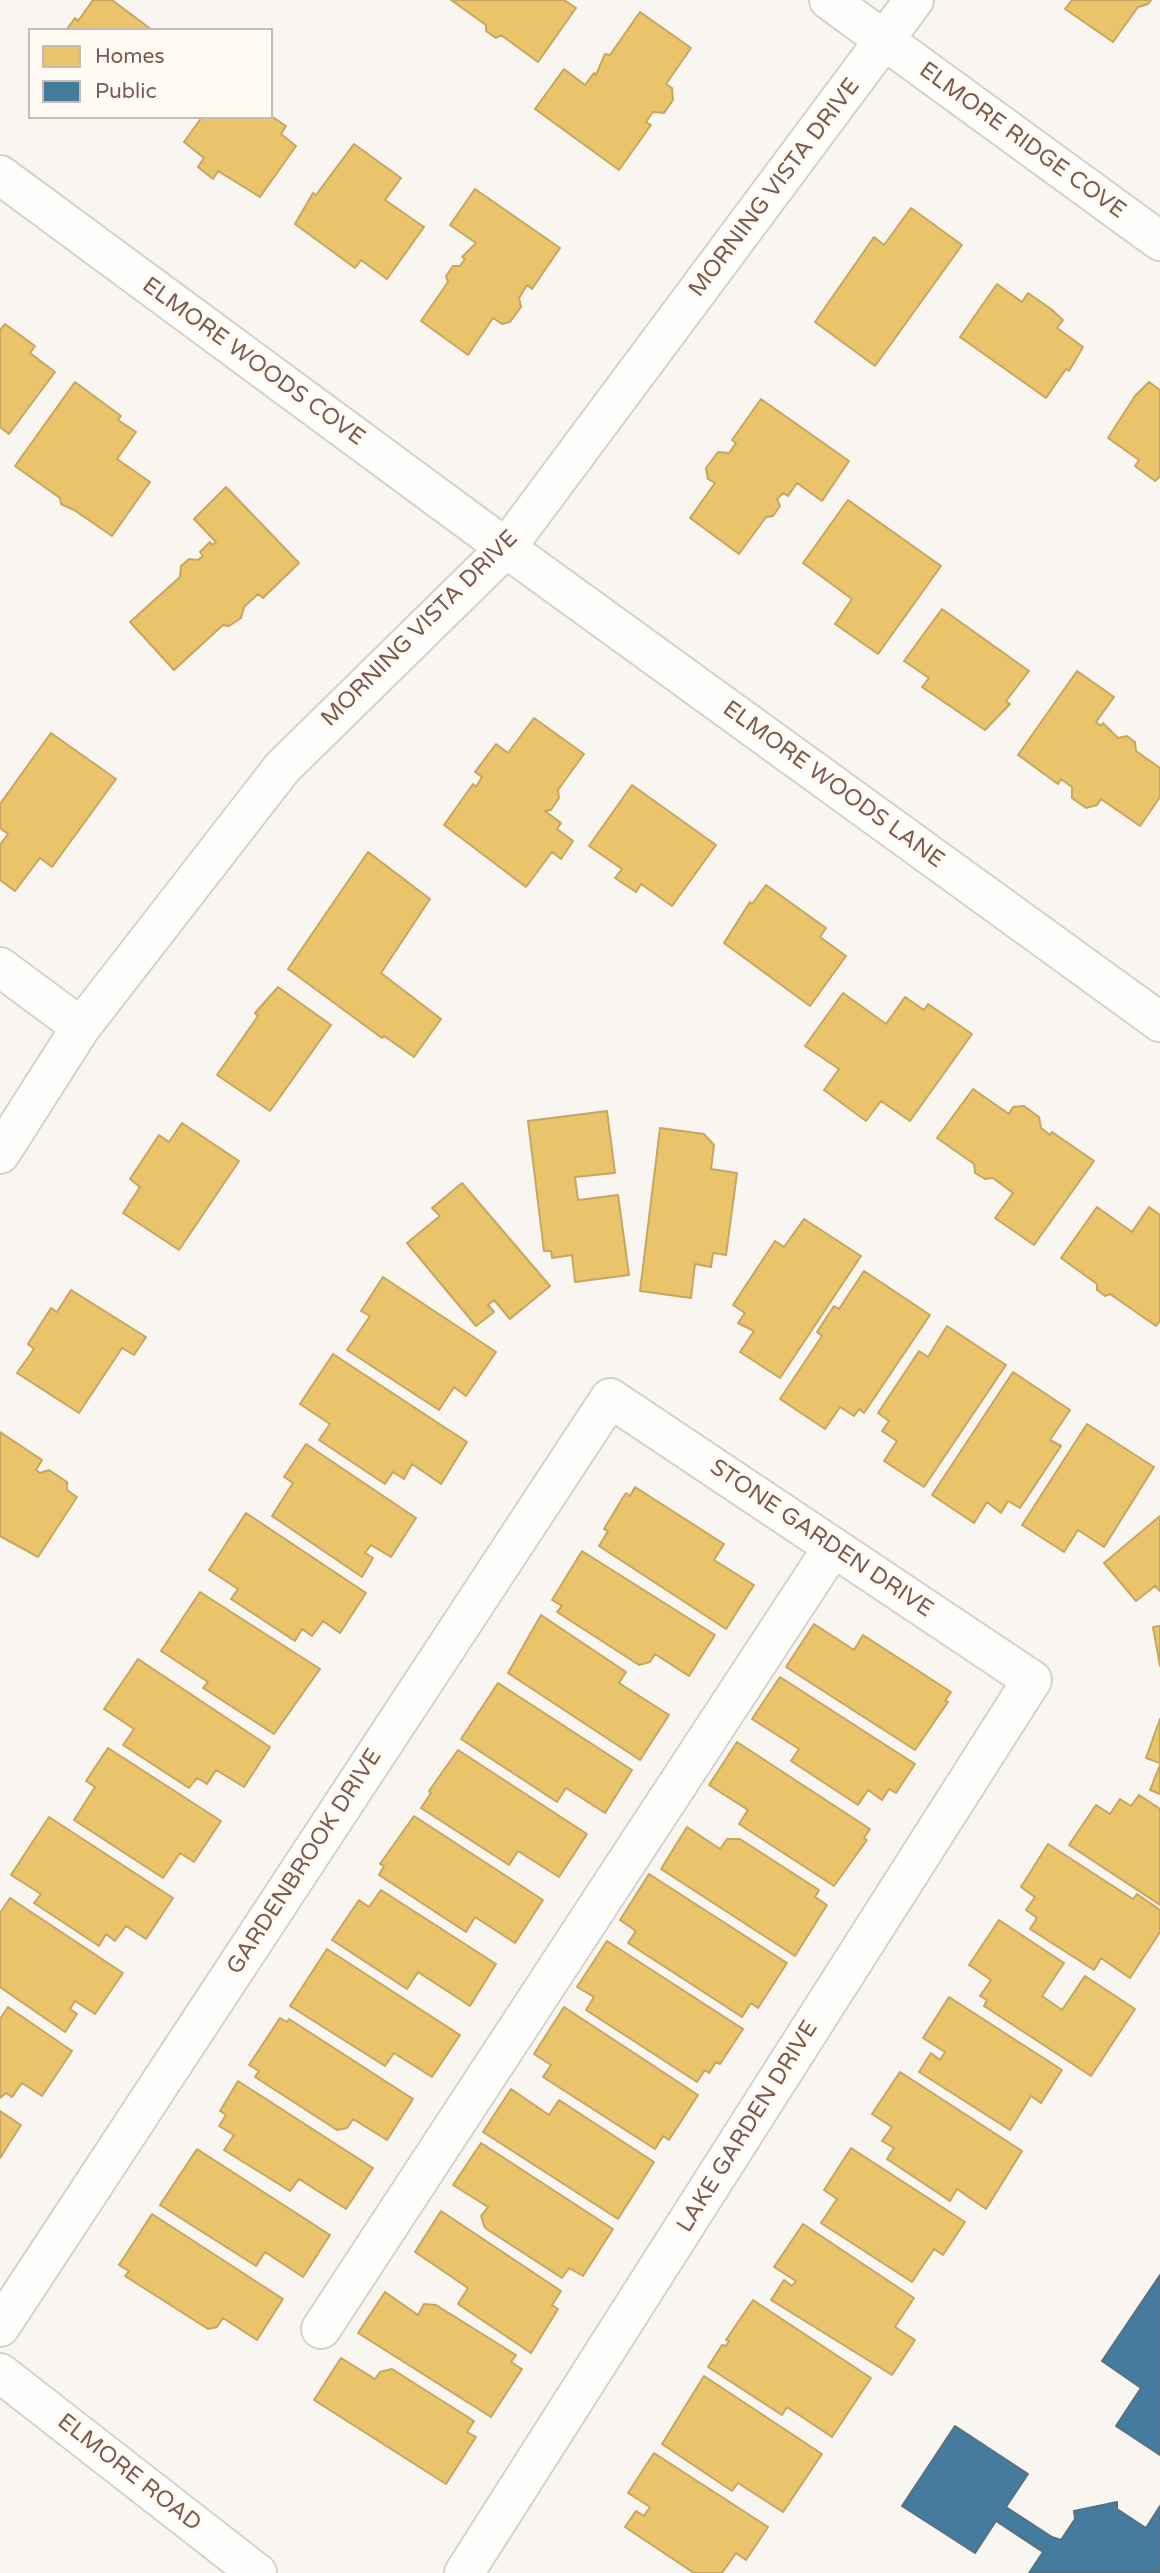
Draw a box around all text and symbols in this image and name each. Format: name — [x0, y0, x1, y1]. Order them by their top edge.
legend — [28, 28, 273, 119]
text: Homes — [95, 44, 165, 69]
street label: ELMORE RIDGE COVE — [913, 57, 1131, 225]
street label: MORNING VISTA DRIVE — [684, 73, 866, 303]
text: Public — [95, 79, 157, 104]
street label: ELMORE WOODS COVE — [136, 272, 370, 452]
street label: MORNING VISTA DRIVE — [316, 525, 524, 733]
street label: ELMORE WOODS LANE — [717, 695, 949, 875]
street label: STONE GARDEN DRIVE — [704, 1454, 938, 1624]
street label: GARDENBROOK DRIVE — [222, 1744, 388, 1980]
street label: LAKE GARDEN DRIVE — [672, 2016, 824, 2238]
street label: ELMORE ROAD — [52, 2408, 206, 2538]

